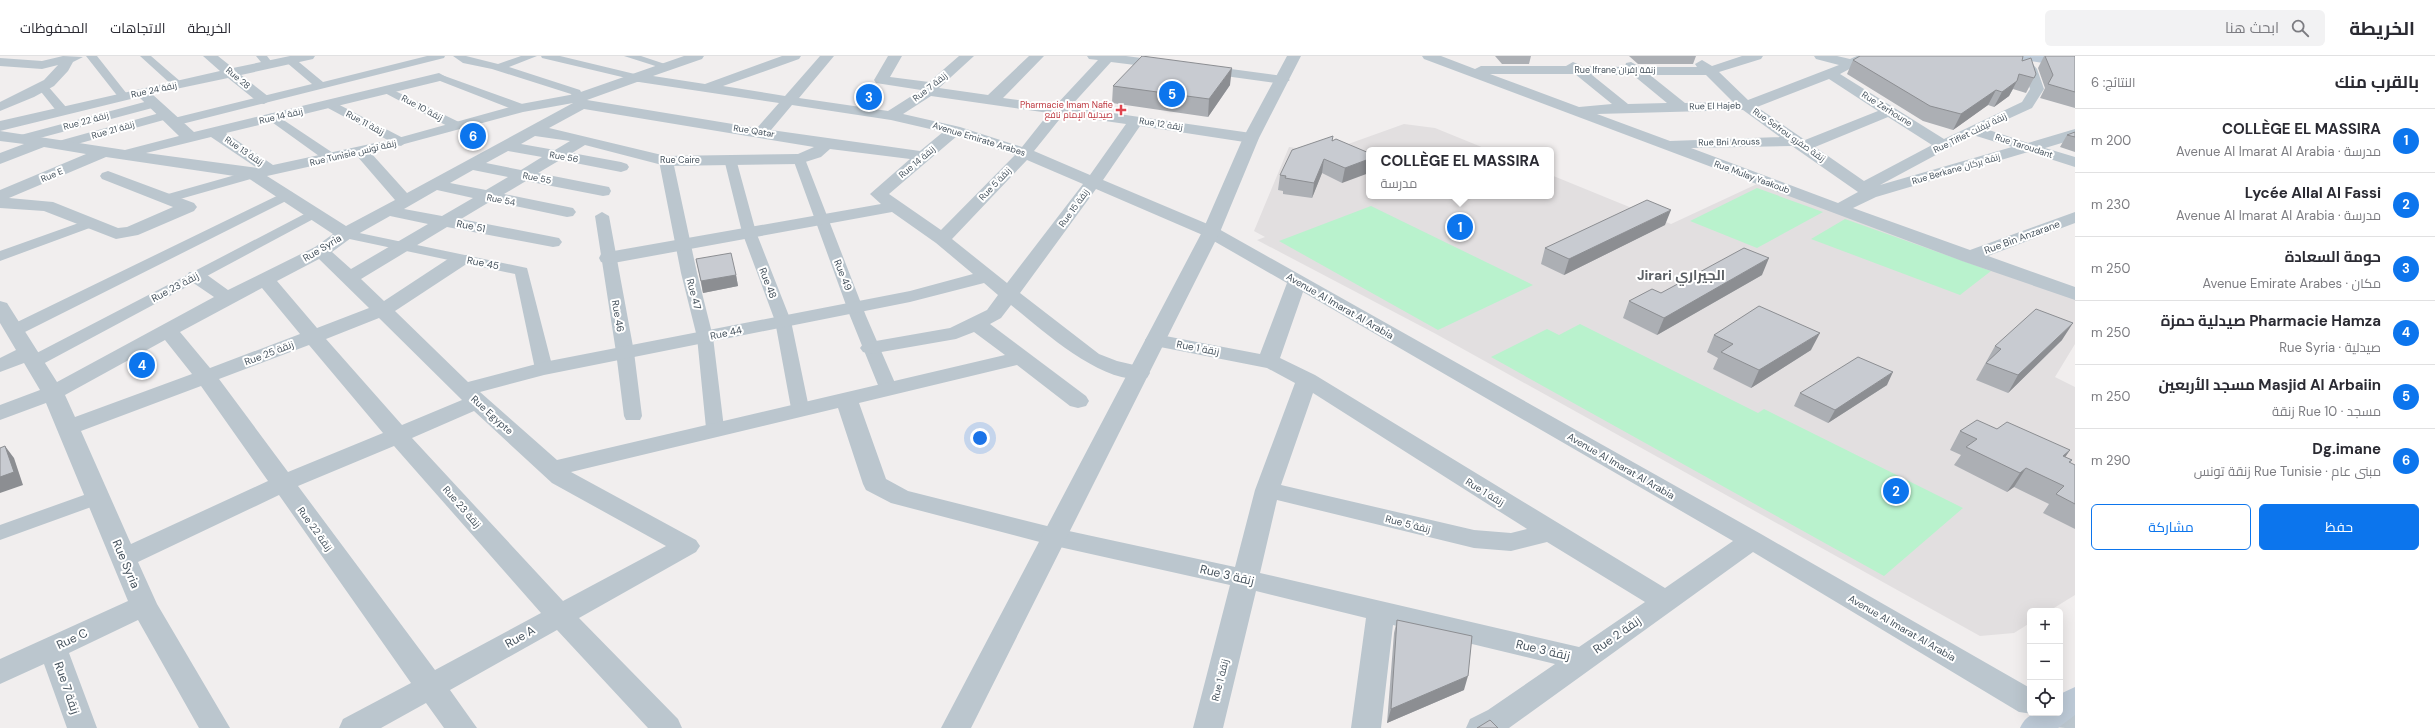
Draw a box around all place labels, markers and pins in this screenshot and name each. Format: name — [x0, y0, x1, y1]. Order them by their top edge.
pin: 5 — [1159, 79, 1185, 109]
pin: 3 — [856, 82, 882, 112]
place label: Pharmacie Imam Nafie صيدلية الإمام نافع — [1020, 99, 1113, 121]
marker: Pharmacie Imam Nafie صيدلية الإمام نافع — [1116, 105, 1126, 115]
pin: 6 — [460, 121, 486, 151]
pin: 1 — [1447, 212, 1473, 242]
pin: 4 — [129, 350, 155, 380]
pin: 2 — [1883, 476, 1909, 506]

